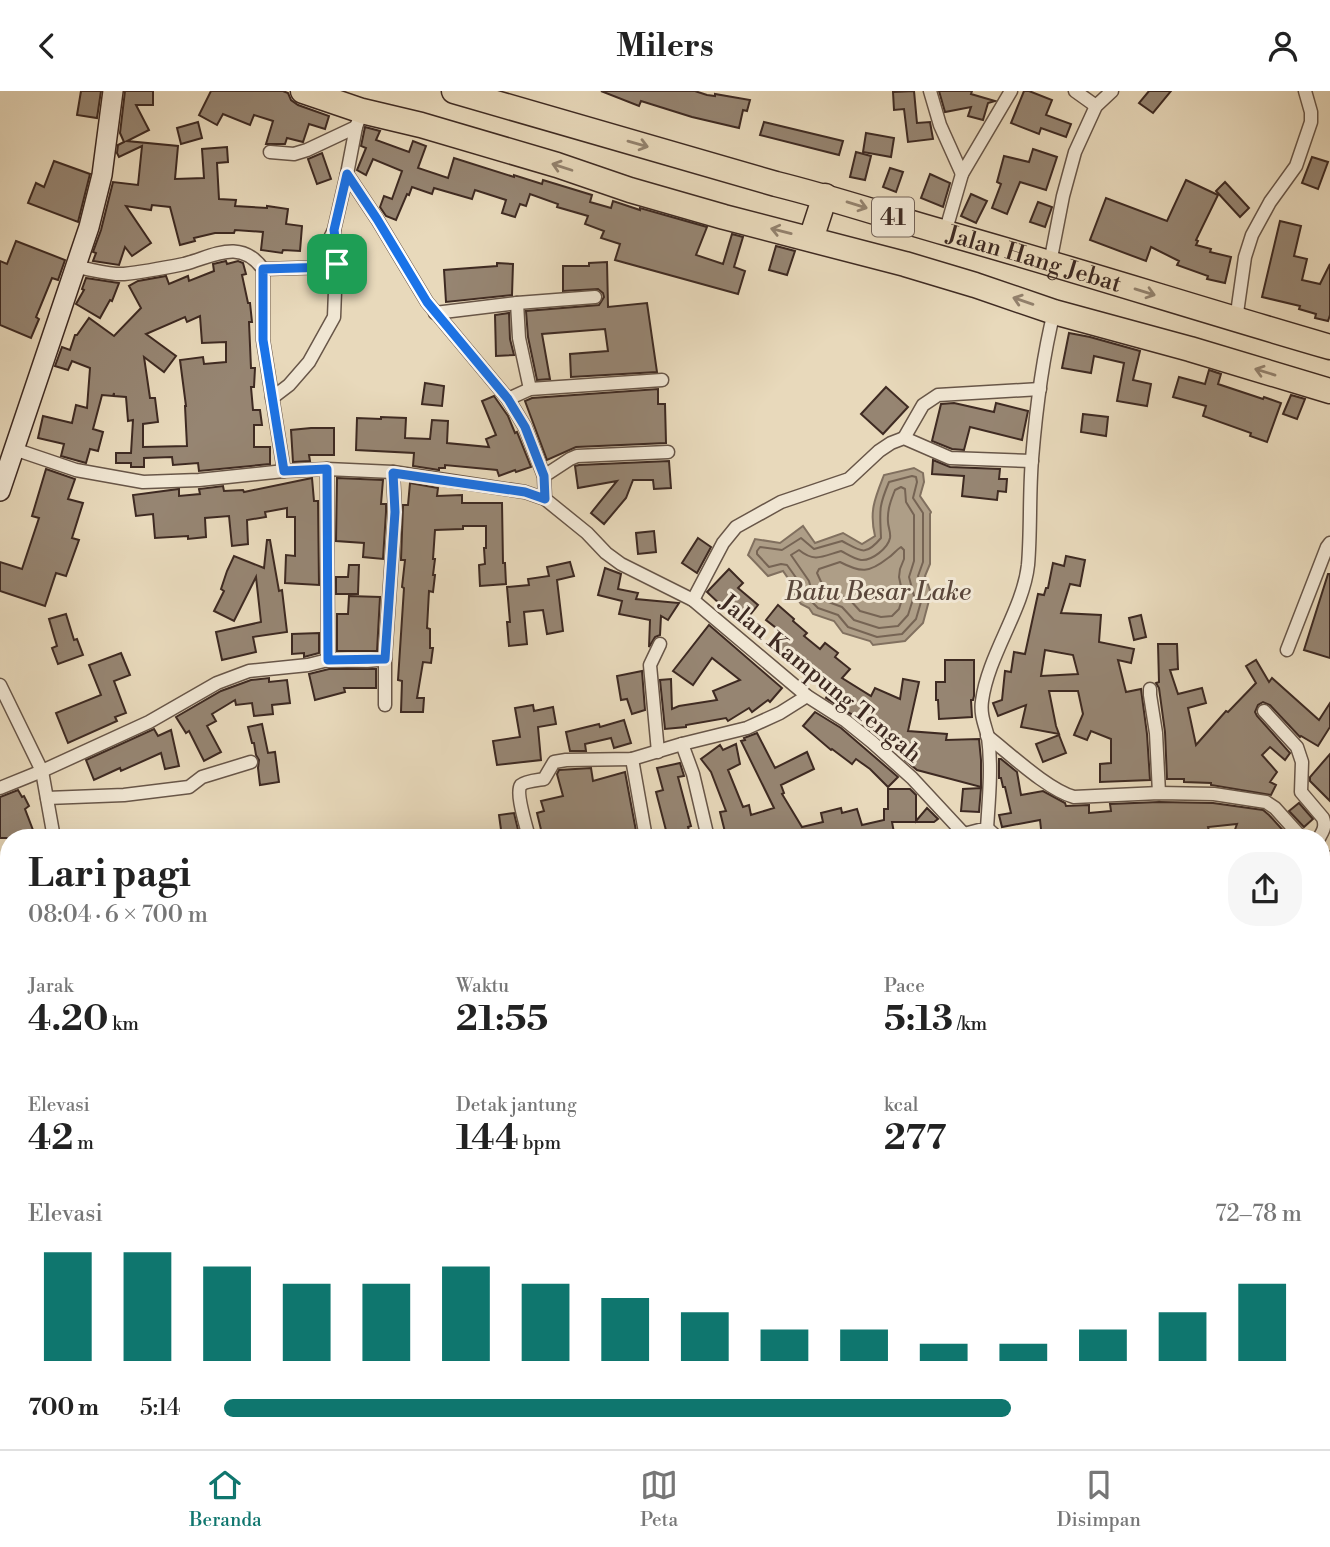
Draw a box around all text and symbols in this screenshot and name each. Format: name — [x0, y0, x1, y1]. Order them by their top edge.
text: Milers — [616, 26, 714, 66]
icon: back — [28, 27, 66, 65]
icon: person — [1264, 27, 1302, 65]
one-way arrow — [626, 139, 648, 152]
one-way arrow — [552, 160, 574, 173]
road number: 41 — [872, 197, 914, 237]
one-way arrow — [845, 200, 867, 213]
street label: Jalan Hang Jebat — [942, 220, 1125, 300]
one-way arrow — [770, 224, 793, 237]
pin — [307, 234, 367, 294]
icon: arrive — [318, 245, 356, 283]
one-way arrow — [1134, 286, 1156, 299]
one-way arrow — [1012, 294, 1034, 306]
one-way arrow — [1254, 364, 1276, 377]
water label: Batu Besar Lake — [784, 576, 971, 608]
street label: Jalan Kampung Tengah — [712, 587, 928, 770]
text: Lari pagi — [28, 851, 191, 898]
button: share — [1228, 852, 1302, 926]
text: 08:04 · 6 × 700 m — [28, 901, 208, 929]
text: Jarak — [28, 974, 73, 998]
text: Waktu — [456, 974, 509, 998]
text: Pace — [884, 974, 925, 998]
text: 4.20 — [28, 998, 108, 1041]
text: 21:55 — [456, 998, 548, 1041]
text: 5:13 — [884, 998, 953, 1041]
text: km — [108, 1012, 139, 1036]
text: /km — [953, 1012, 987, 1036]
text: Elevasi — [28, 1093, 90, 1117]
text: Detak jantung — [456, 1093, 577, 1117]
text: kcal — [884, 1093, 918, 1117]
text: 42 — [28, 1117, 73, 1160]
text: 144 — [456, 1117, 519, 1160]
text: 277 — [884, 1117, 946, 1160]
text: m — [73, 1131, 94, 1155]
text: bpm — [519, 1131, 561, 1155]
text: Elevasi — [28, 1200, 103, 1228]
text: 72–78 m — [1215, 1200, 1302, 1228]
text: 700 m — [28, 1394, 99, 1422]
text: 5:14 — [140, 1394, 181, 1422]
tab: Beranda — [189, 1466, 262, 1532]
tab: Peta — [640, 1466, 678, 1532]
tab: Disimpan — [1057, 1466, 1141, 1532]

